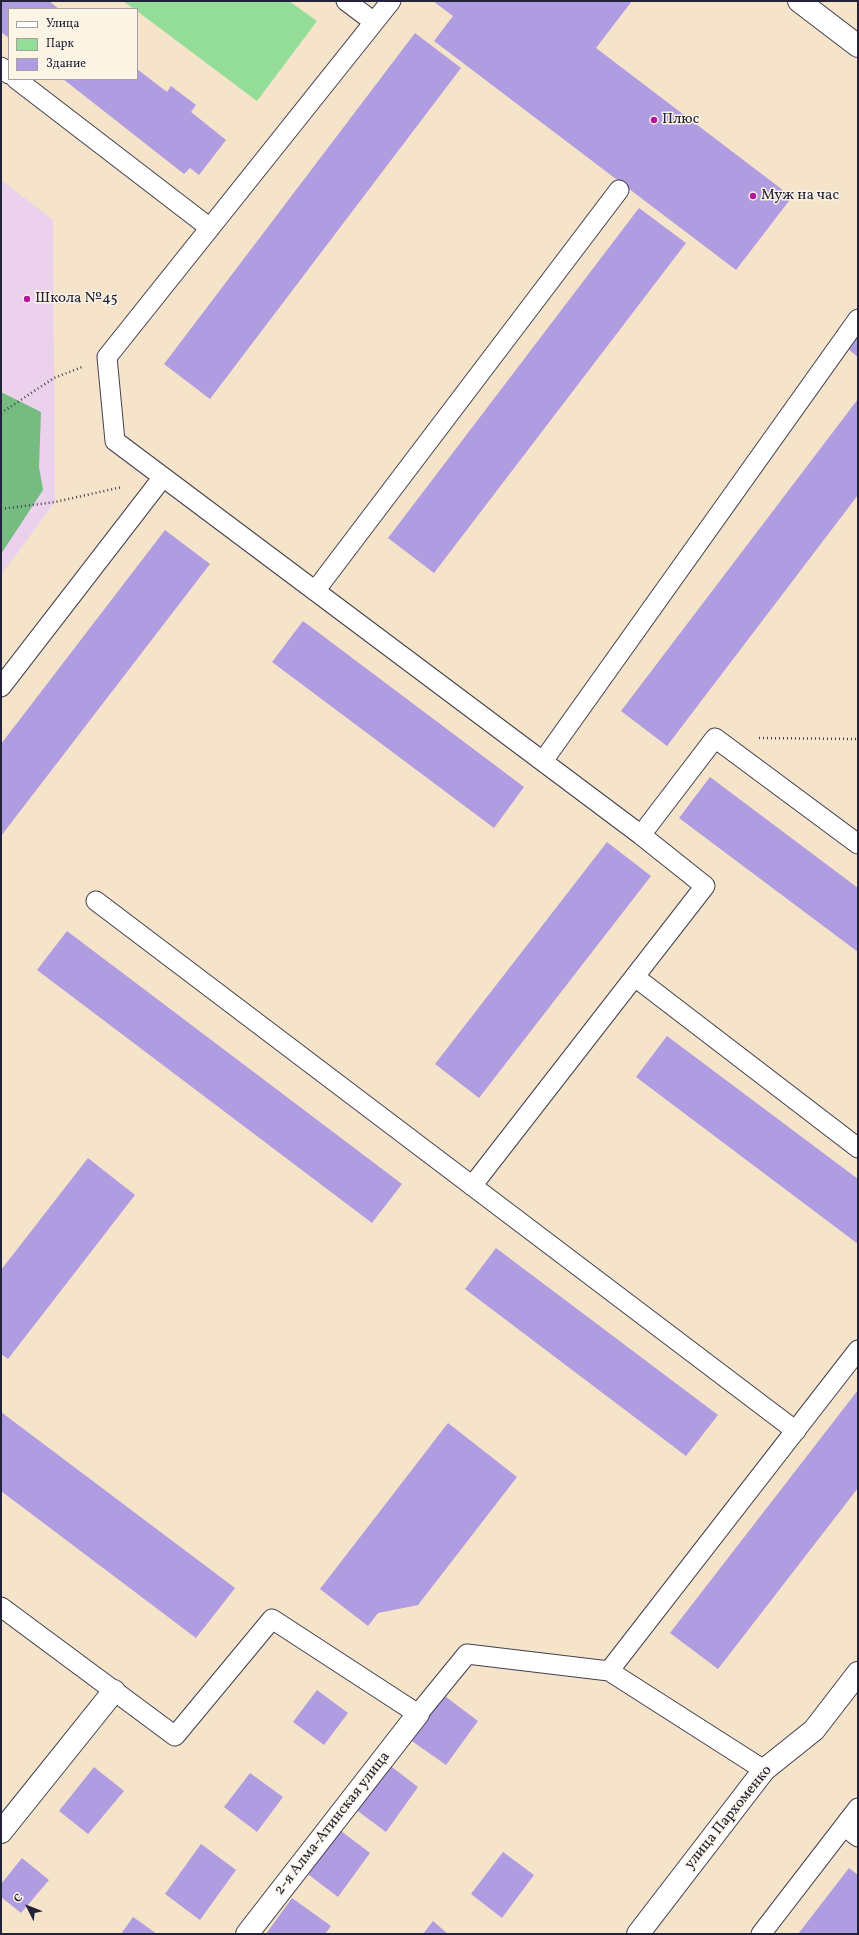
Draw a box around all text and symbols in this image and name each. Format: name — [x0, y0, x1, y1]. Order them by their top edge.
legend — [8, 8, 138, 80]
text: Улица — [46, 16, 79, 32]
text: Парк — [46, 36, 74, 52]
text: Здание — [46, 56, 86, 72]
place label: Плюс — [662, 111, 699, 129]
marker: Плюс — [649, 115, 659, 125]
place label: Муж на час — [761, 187, 839, 205]
marker: Муж на час — [748, 191, 758, 201]
place label: Школа №45 — [35, 290, 118, 308]
marker: Школа №45 — [22, 294, 32, 304]
street label: 2-я Алма-Атинская улица — [271, 1749, 395, 1899]
street label: улица Пархоменко — [681, 1762, 777, 1874]
north arrow — [8, 1887, 48, 1927]
text: С — [11, 1891, 27, 1906]

